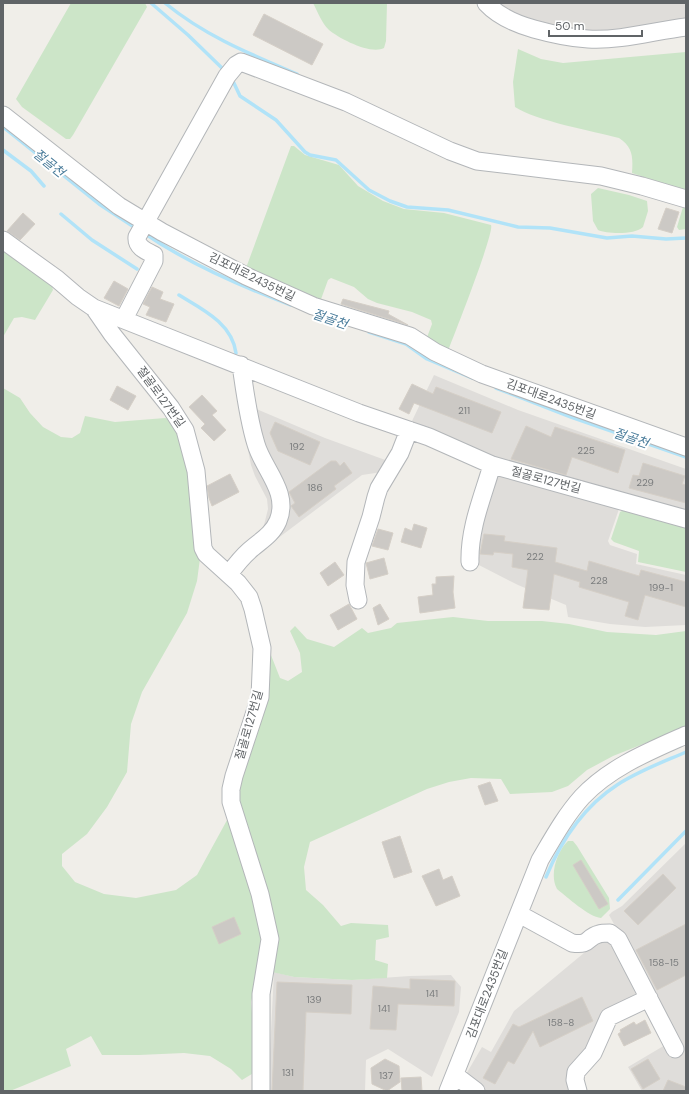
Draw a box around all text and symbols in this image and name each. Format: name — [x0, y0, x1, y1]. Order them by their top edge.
scale bar — [549, 12, 642, 38]
text: 50 m — [555, 18, 584, 34]
water label: 절골천 — [30, 145, 69, 182]
street label: 김포대로2435번길 — [206, 249, 298, 305]
water label: 절골천 — [310, 305, 351, 333]
street label: 절골로127번길 — [133, 363, 189, 431]
street label: 김포대로2435번길 — [504, 375, 598, 423]
house number: 211 — [458, 404, 470, 417]
water label: 절골천 — [611, 424, 652, 452]
house number: 192 — [290, 440, 305, 453]
house number: 225 — [577, 444, 595, 457]
street label: 절골로127번길 — [509, 463, 583, 497]
house number: 229 — [636, 476, 654, 489]
house number: 186 — [307, 481, 323, 494]
house number: 222 — [526, 550, 544, 563]
house number: 228 — [590, 574, 608, 587]
house number: 199-1 — [649, 581, 673, 594]
street label: 절골로127번길 — [231, 688, 267, 762]
street label: 김포대로2435번길 — [463, 947, 511, 1041]
house number: 158-15 — [649, 956, 679, 969]
house number: 141 — [426, 987, 438, 1000]
house number: 139 — [306, 993, 322, 1006]
house number: 141 — [378, 1002, 390, 1015]
house number: 158-8 — [548, 1016, 574, 1029]
house number: 131 — [282, 1066, 294, 1079]
house number: 137 — [379, 1069, 393, 1082]

